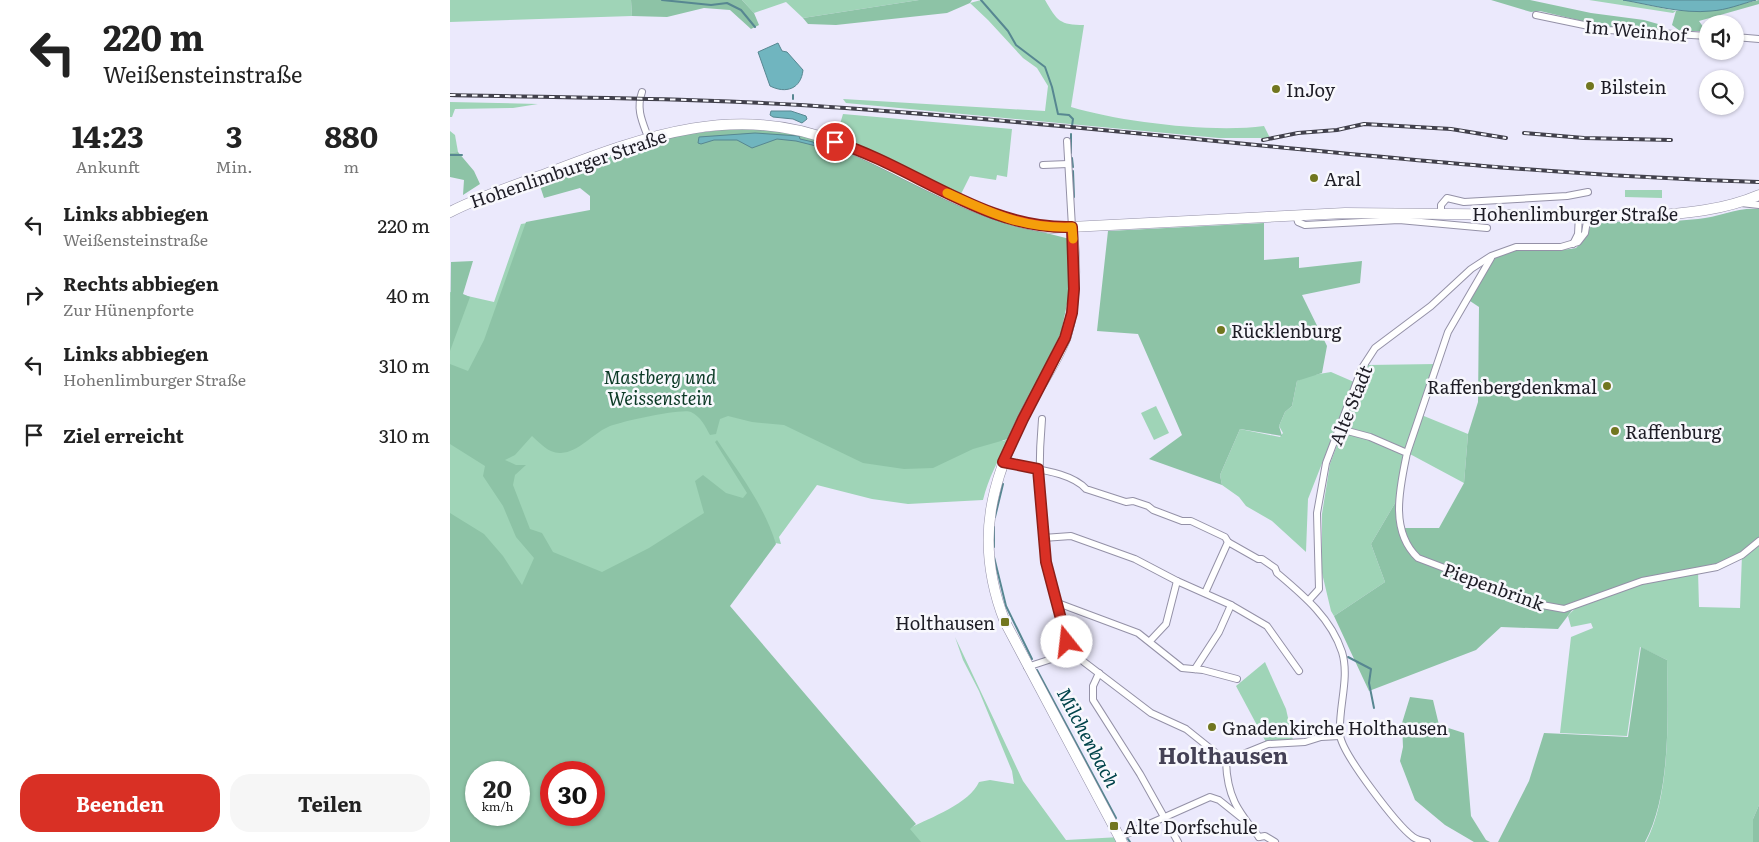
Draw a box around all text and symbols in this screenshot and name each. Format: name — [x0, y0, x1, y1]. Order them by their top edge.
text: 220 m — [103, 10, 204, 62]
street label: Im Weinhof — [1583, 12, 1691, 48]
map controls — [1699, 15, 1744, 115]
button: sound — [1699, 15, 1744, 60]
icon: left — [20, 20, 85, 85]
text: Weißensteinstraße — [103, 57, 303, 90]
button: search — [1699, 70, 1744, 115]
place label: Bilstein — [1600, 73, 1666, 100]
place label: InJoy — [1286, 76, 1336, 103]
marker: Bilstein — [1584, 80, 1596, 92]
marker: InJoy — [1270, 83, 1282, 95]
text: 14:23 — [72, 113, 144, 157]
text: 3 — [226, 113, 242, 157]
text: 880 — [324, 113, 378, 157]
pin — [814, 121, 856, 163]
street label: Hohenlimburger Straße — [466, 122, 670, 214]
icon: arrive — [821, 128, 849, 156]
text: Ankunft — [76, 154, 140, 178]
text: Min. — [216, 154, 253, 178]
text: m — [344, 154, 359, 178]
place label: Aral — [1324, 165, 1361, 192]
marker: Aral — [1308, 172, 1320, 184]
text: Links abbiegen — [63, 199, 209, 227]
street label: Hohenlimburger Straße — [1472, 200, 1678, 227]
icon: left — [20, 211, 48, 239]
text: 220 m — [378, 211, 430, 239]
text: Weißensteinstraße — [63, 227, 208, 251]
text: Rechts abbiegen — [63, 269, 219, 297]
icon: right — [20, 281, 48, 309]
text: 40 m — [386, 281, 430, 309]
text: Zur Hünenpforte — [63, 297, 194, 321]
place label: Rücklenburg — [1231, 317, 1343, 344]
marker: Rücklenburg — [1215, 324, 1227, 336]
text: Links abbiegen — [63, 339, 209, 367]
icon: left — [20, 351, 48, 379]
text: 310 m — [379, 351, 430, 379]
street label: Alte Stadt — [1322, 360, 1379, 449]
park label: Mastberg und Weissenstein — [604, 363, 717, 411]
text: Hohenlimburger Straße — [63, 367, 246, 391]
place label: Raffenbergdenkmal — [1427, 373, 1597, 400]
marker: Raffenbergdenkmal — [1601, 380, 1613, 392]
place label: Raffenburg — [1625, 418, 1723, 445]
icon: arrive — [20, 421, 48, 449]
text: Ziel erreicht — [63, 421, 184, 449]
text: 310 m — [379, 421, 430, 449]
marker: Raffenburg — [1609, 425, 1621, 437]
street label: Piepenbrink — [1440, 555, 1549, 617]
place label: Holthausen — [895, 609, 995, 636]
position arrow — [1040, 615, 1092, 667]
marker: Holthausen — [999, 616, 1011, 628]
water label: Milchenbach — [1051, 682, 1127, 792]
place label: Gnadenkirche Holthausen — [1222, 714, 1448, 741]
marker: Gnadenkirche Holthausen — [1206, 721, 1218, 733]
district label: Holthausen — [1158, 738, 1288, 771]
speed limit sign: 30 — [540, 761, 605, 826]
text: 20 — [483, 769, 512, 806]
button: Beenden — [20, 774, 220, 832]
button: Teilen — [230, 774, 430, 832]
text: km/h — [482, 797, 513, 815]
place label: Alte Dorfschule — [1124, 813, 1258, 840]
marker: Alte Dorfschule — [1108, 820, 1120, 832]

